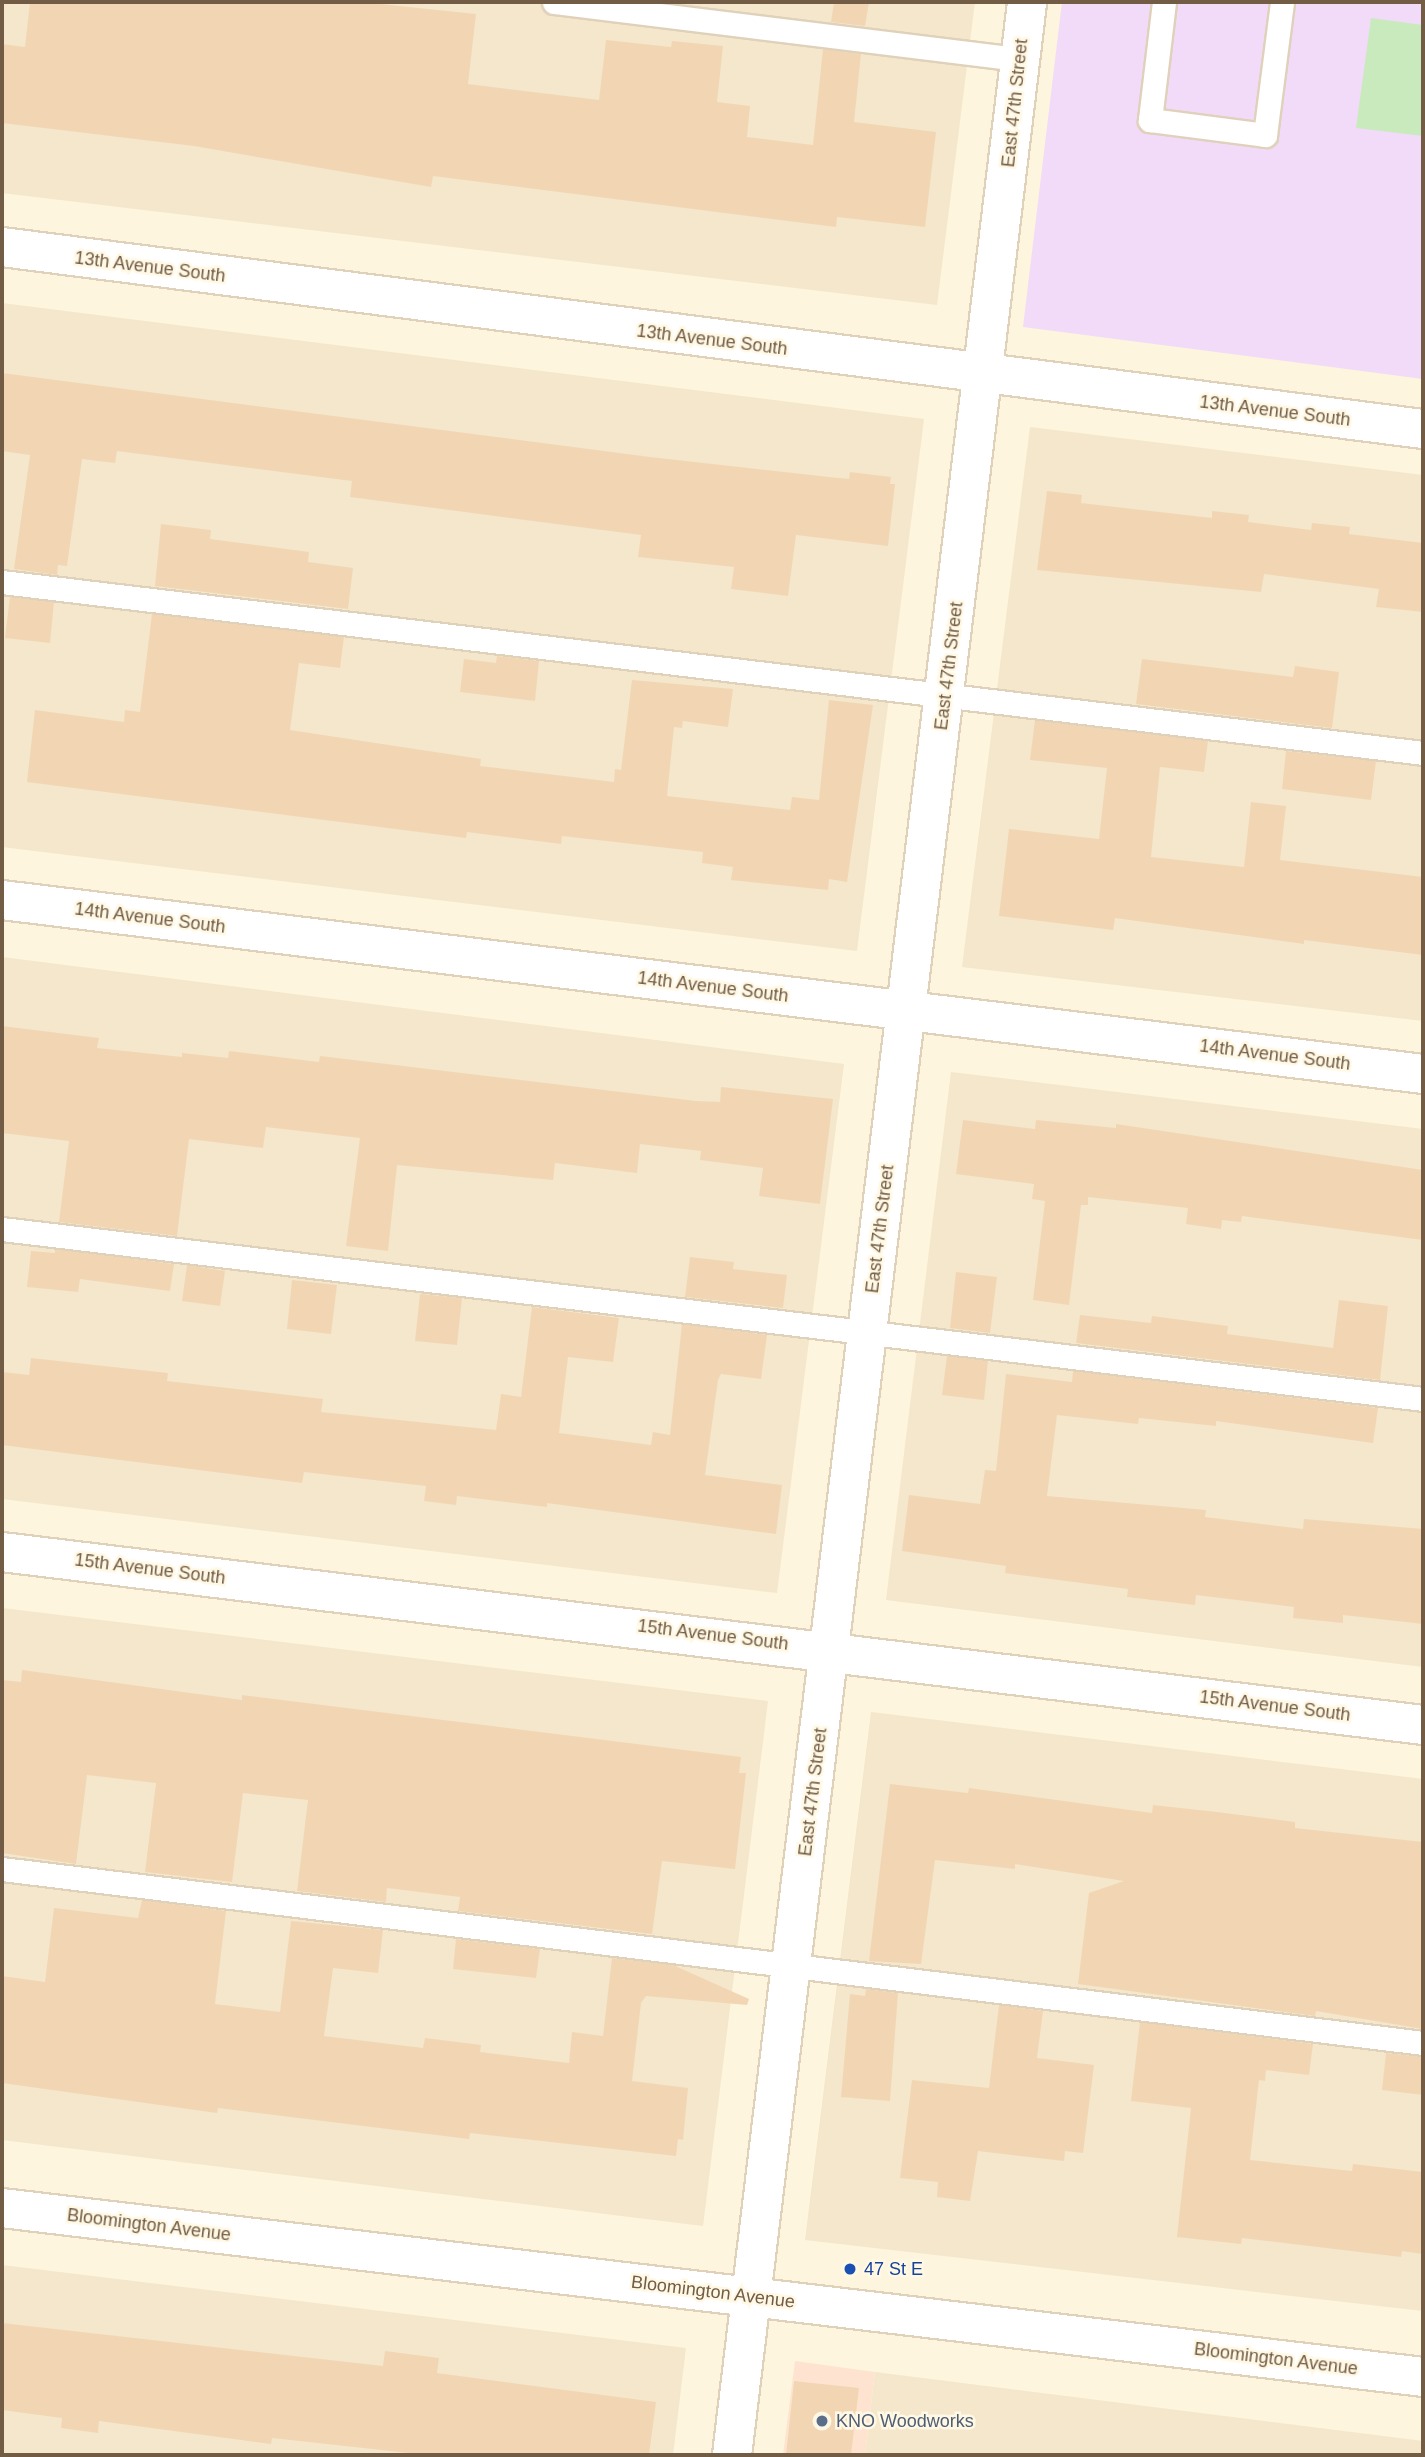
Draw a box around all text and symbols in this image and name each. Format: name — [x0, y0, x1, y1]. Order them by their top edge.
street label: East 47th Street — [998, 38, 1032, 168]
street label: 13th Avenue South — [73, 247, 227, 287]
street label: 13th Avenue South — [635, 320, 789, 360]
street label: 13th Avenue South — [1198, 391, 1352, 431]
street label: East 47th Street — [930, 601, 968, 731]
street label: 14th Avenue South — [73, 898, 227, 938]
street label: 14th Avenue South — [636, 967, 790, 1007]
street label: 14th Avenue South — [1198, 1035, 1352, 1075]
street label: East 47th Street — [861, 1164, 899, 1294]
street label: 15th Avenue South — [73, 1549, 227, 1589]
street label: 15th Avenue South — [636, 1615, 790, 1655]
street label: 15th Avenue South — [1198, 1686, 1352, 1726]
street label: East 47th Street — [794, 1727, 832, 1857]
street label: Bloomington Avenue — [65, 2204, 233, 2246]
place label: 47 St E — [864, 2258, 923, 2280]
marker: 47 St E — [842, 2261, 858, 2277]
street label: Bloomington Avenue — [629, 2271, 797, 2313]
street label: Bloomington Avenue — [1192, 2338, 1360, 2380]
place label: KNO Woodworks — [836, 2410, 974, 2432]
marker: KNO Woodworks — [814, 2413, 830, 2429]

